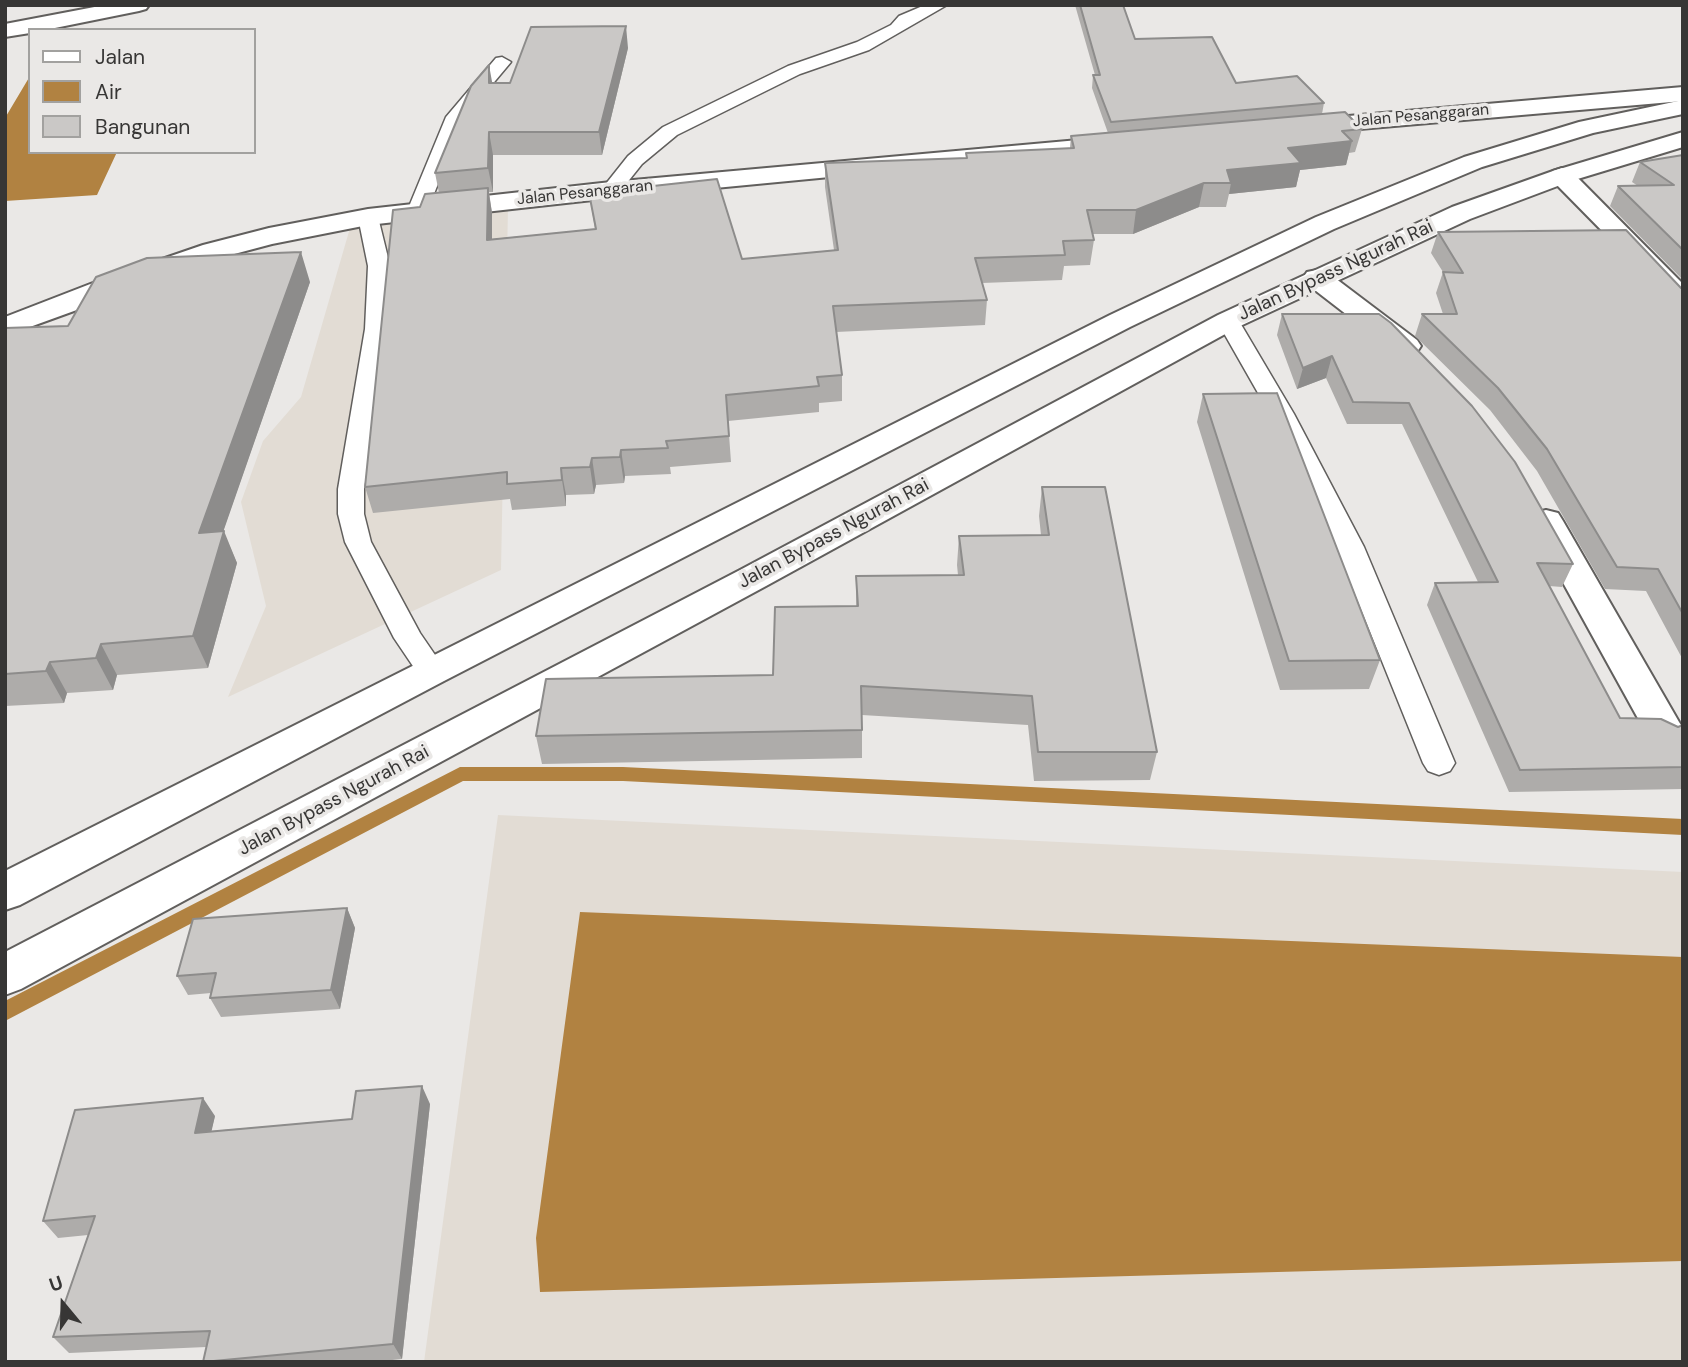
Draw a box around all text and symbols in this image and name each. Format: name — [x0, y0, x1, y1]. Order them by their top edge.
legend — [28, 28, 256, 154]
text: Jalan — [95, 43, 145, 71]
text: Air — [95, 78, 122, 106]
street label: Jalan Pesanggaran — [1352, 100, 1490, 132]
text: Bangunan — [95, 113, 190, 141]
street label: Jalan Pesanggaran — [516, 176, 654, 210]
street label: Jalan Bypass Ngurah Rai — [1235, 216, 1437, 326]
street label: Jalan Bypass Ngurah Rai — [735, 474, 933, 594]
street label: Jalan Bypass Ngurah Rai — [235, 741, 433, 861]
north arrow — [28, 1269, 98, 1339]
text: U — [46, 1270, 66, 1298]

